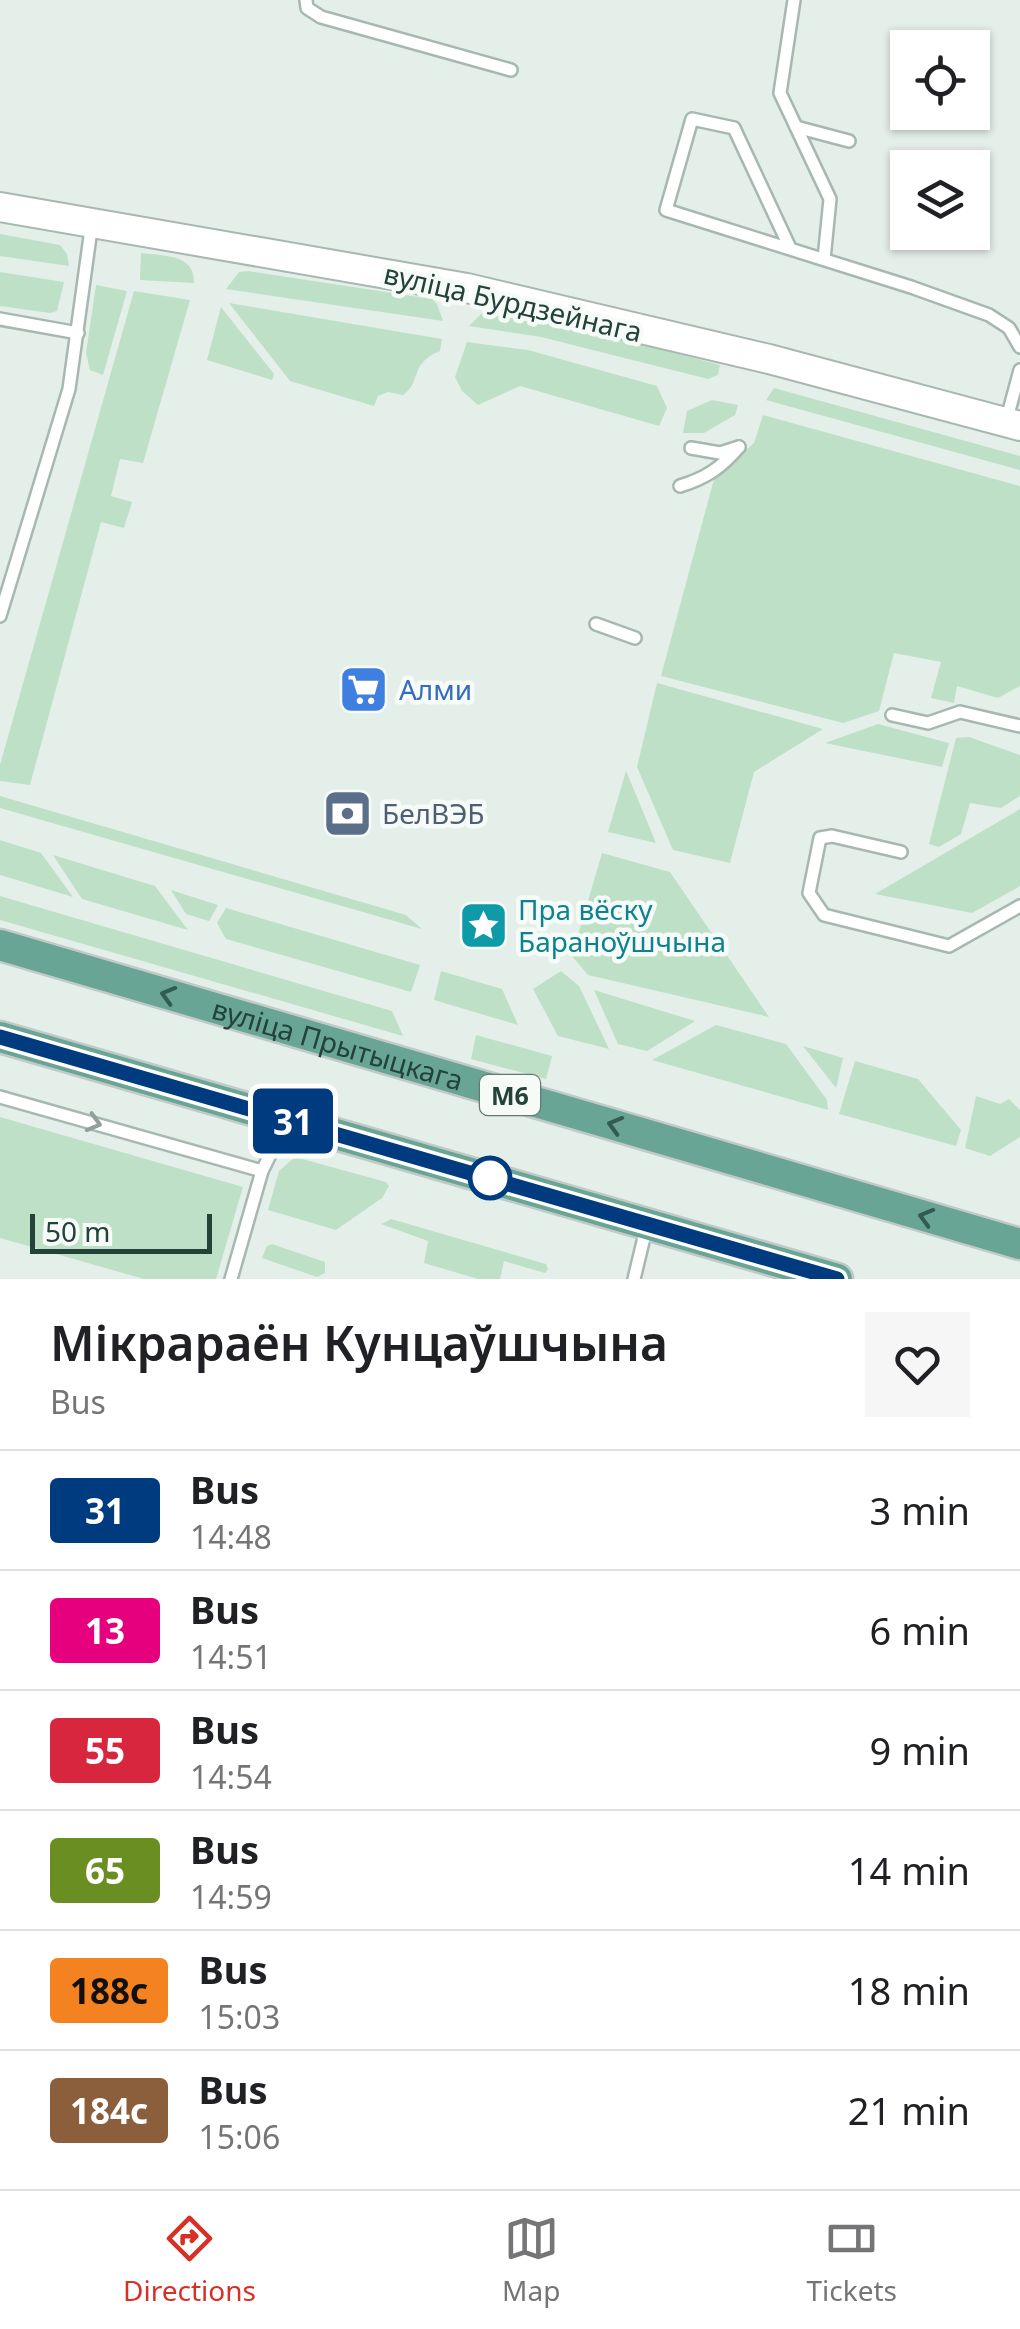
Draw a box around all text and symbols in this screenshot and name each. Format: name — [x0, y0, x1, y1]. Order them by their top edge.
map controls — [890, 30, 990, 250]
button: locate — [890, 30, 990, 130]
button: layers — [890, 150, 990, 250]
street label: вуліца Бурдзейнага — [380, 254, 646, 350]
supermarket icon: Алми — [338, 663, 390, 715]
place label: Алми — [399, 670, 472, 708]
bank icon: БелВЭБ — [321, 787, 373, 839]
place label: БелВЭБ — [382, 794, 485, 832]
place label: Пра вёску Бараноўшчына — [518, 890, 726, 960]
place icon: Пра вёску Бараноўшчына — [457, 899, 509, 951]
one-way arrow — [160, 985, 177, 1006]
street label: вуліца Прытыцкага — [208, 989, 468, 1099]
road number: М6 — [480, 1075, 540, 1115]
line badge: 31 — [248, 1088, 338, 1154]
text: 31 — [273, 1098, 313, 1145]
one-way arrow — [85, 1111, 102, 1132]
one-way arrow — [607, 1116, 624, 1137]
unlabelled marker — [469, 1157, 511, 1199]
one-way arrow — [918, 1207, 936, 1228]
scale bar — [30, 1209, 212, 1254]
text: 50 m — [45, 1212, 111, 1250]
text: Мікрараён Кунцаўшчына — [50, 1310, 668, 1375]
button: heart — [865, 1312, 970, 1417]
text: Bus — [50, 1380, 106, 1423]
text: Bus — [190, 1463, 259, 1515]
text: 3 min — [870, 1484, 970, 1536]
text: 31 — [85, 1487, 125, 1534]
text: 14:48 — [190, 1515, 272, 1558]
text: Bus — [190, 1583, 259, 1635]
text: 6 min — [870, 1604, 970, 1656]
text: 13 — [85, 1607, 125, 1654]
text: 14:51 — [190, 1635, 272, 1678]
text: Bus — [190, 1703, 259, 1755]
text: 9 min — [870, 1724, 970, 1776]
text: 55 — [85, 1727, 125, 1774]
text: 14:54 — [190, 1755, 272, 1798]
text: Bus — [190, 1823, 259, 1875]
text: 14 min — [848, 1844, 970, 1896]
text: 65 — [85, 1847, 125, 1894]
text: 14:59 — [190, 1875, 272, 1918]
text: Bus — [198, 1943, 267, 1995]
text: 18 min — [848, 1964, 970, 2016]
text: 188с — [70, 1967, 148, 2014]
text: 15:03 — [198, 1995, 280, 2038]
text: Bus — [198, 2063, 267, 2115]
text: 21 min — [848, 2084, 970, 2136]
text: 184с — [70, 2087, 148, 2134]
text: 15:06 — [198, 2115, 280, 2158]
tab: Directions — [123, 2211, 256, 2309]
tab: Map — [502, 2211, 560, 2309]
tab: Tickets — [806, 2211, 897, 2309]

